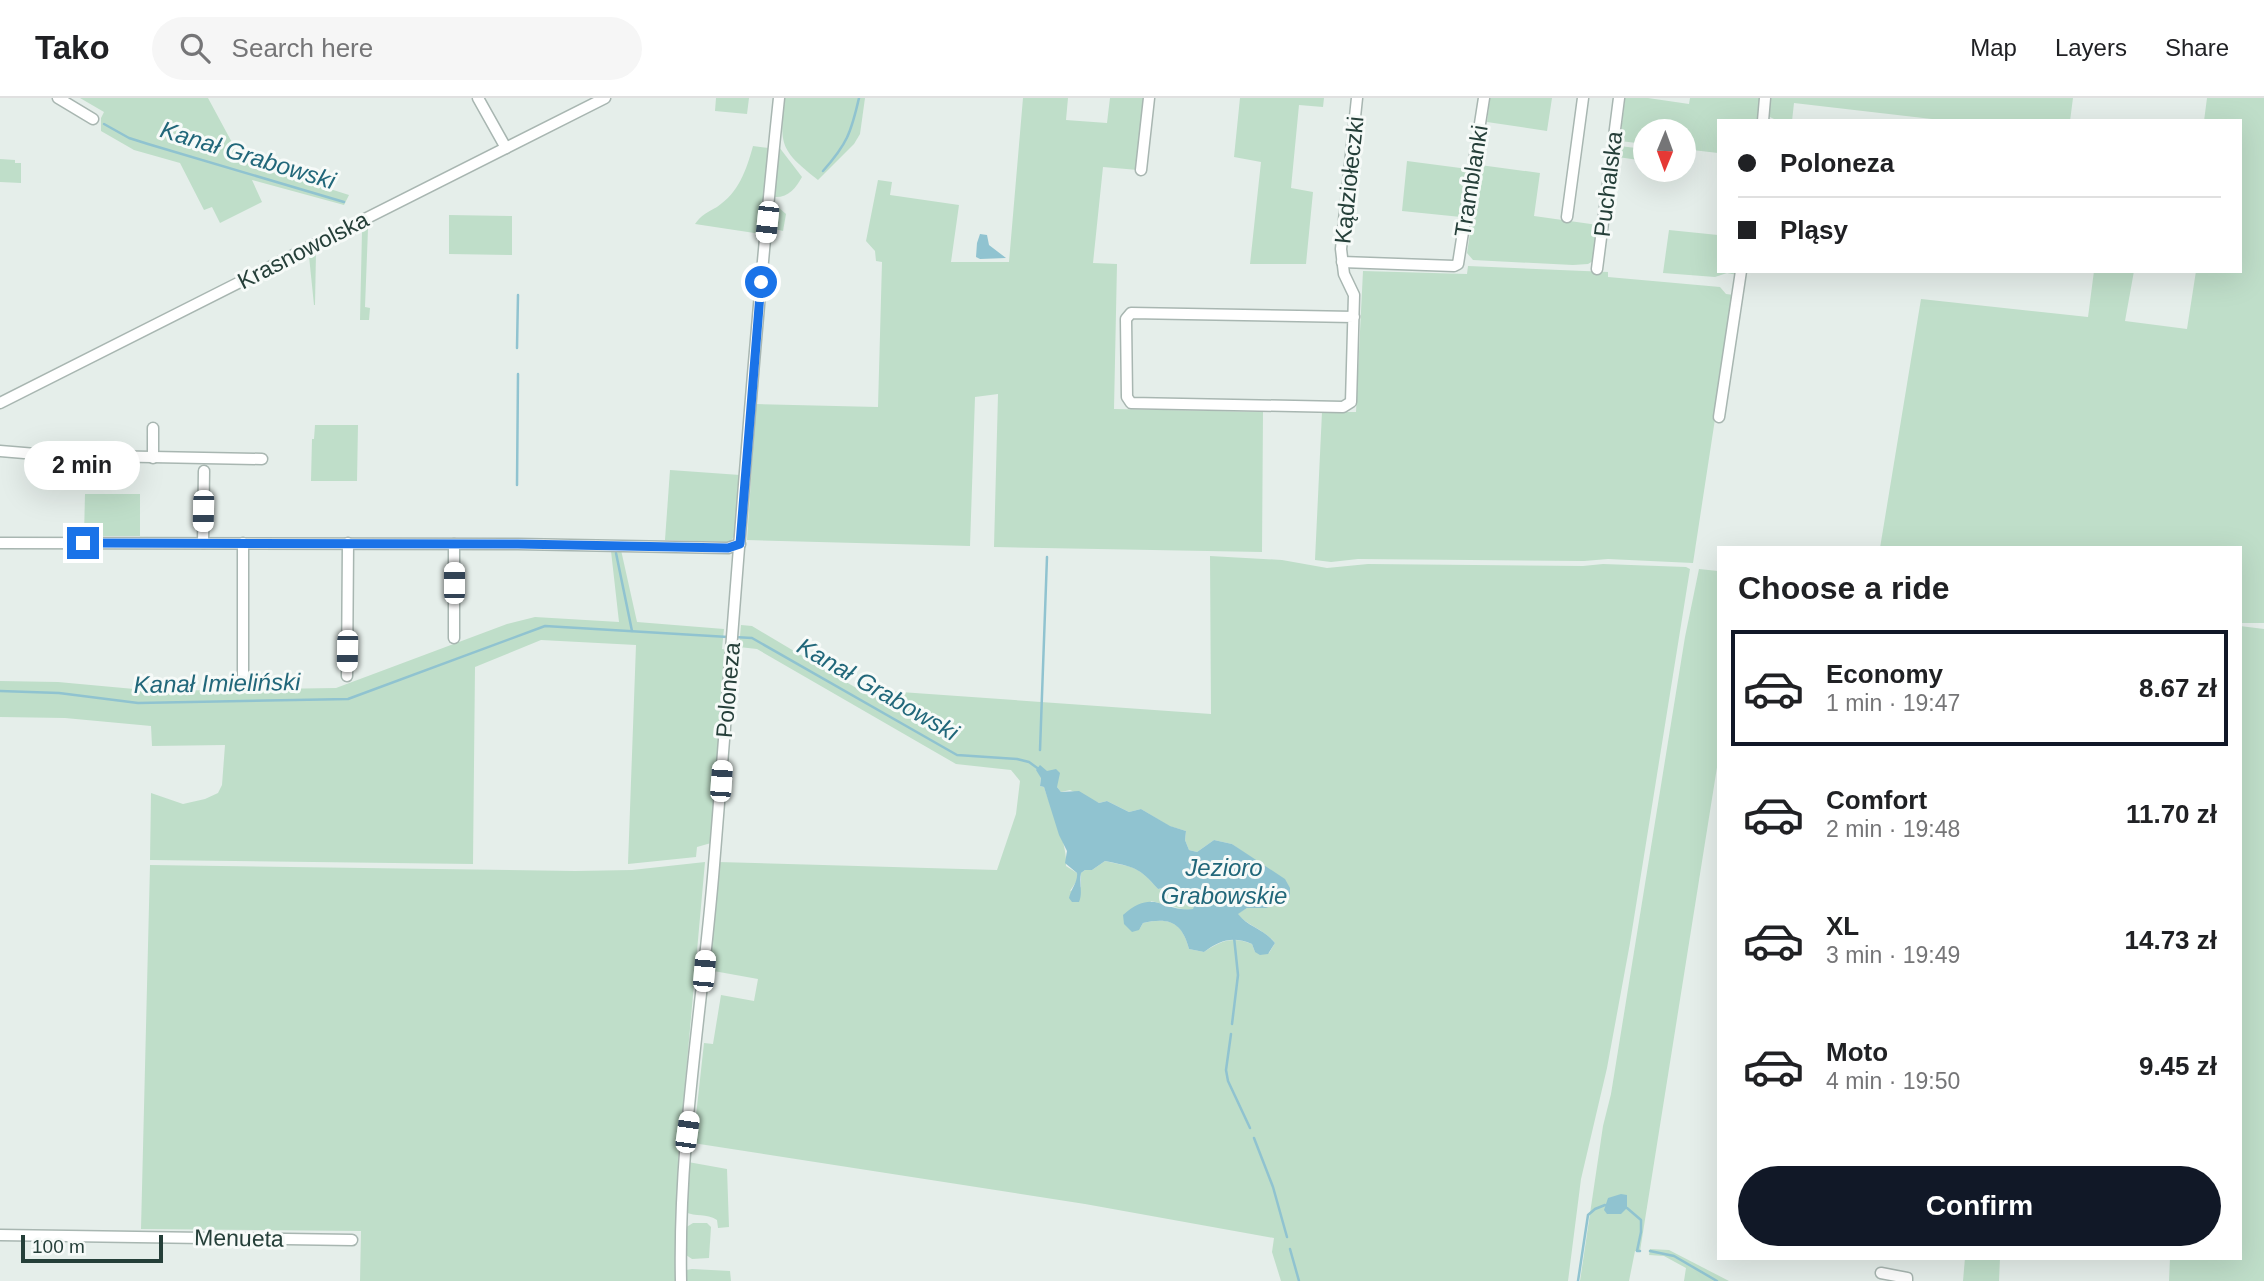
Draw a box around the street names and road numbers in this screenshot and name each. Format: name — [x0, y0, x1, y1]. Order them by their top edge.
street label: Kądziołeczki — [1329, 115, 1369, 245]
street label: Tramblanki — [1449, 123, 1493, 239]
street label: Puchalska — [1589, 130, 1627, 238]
street label: Krasnowolska — [233, 206, 373, 294]
street label: Poloneza — [711, 641, 745, 739]
street label: Menueta — [194, 1224, 284, 1252]

